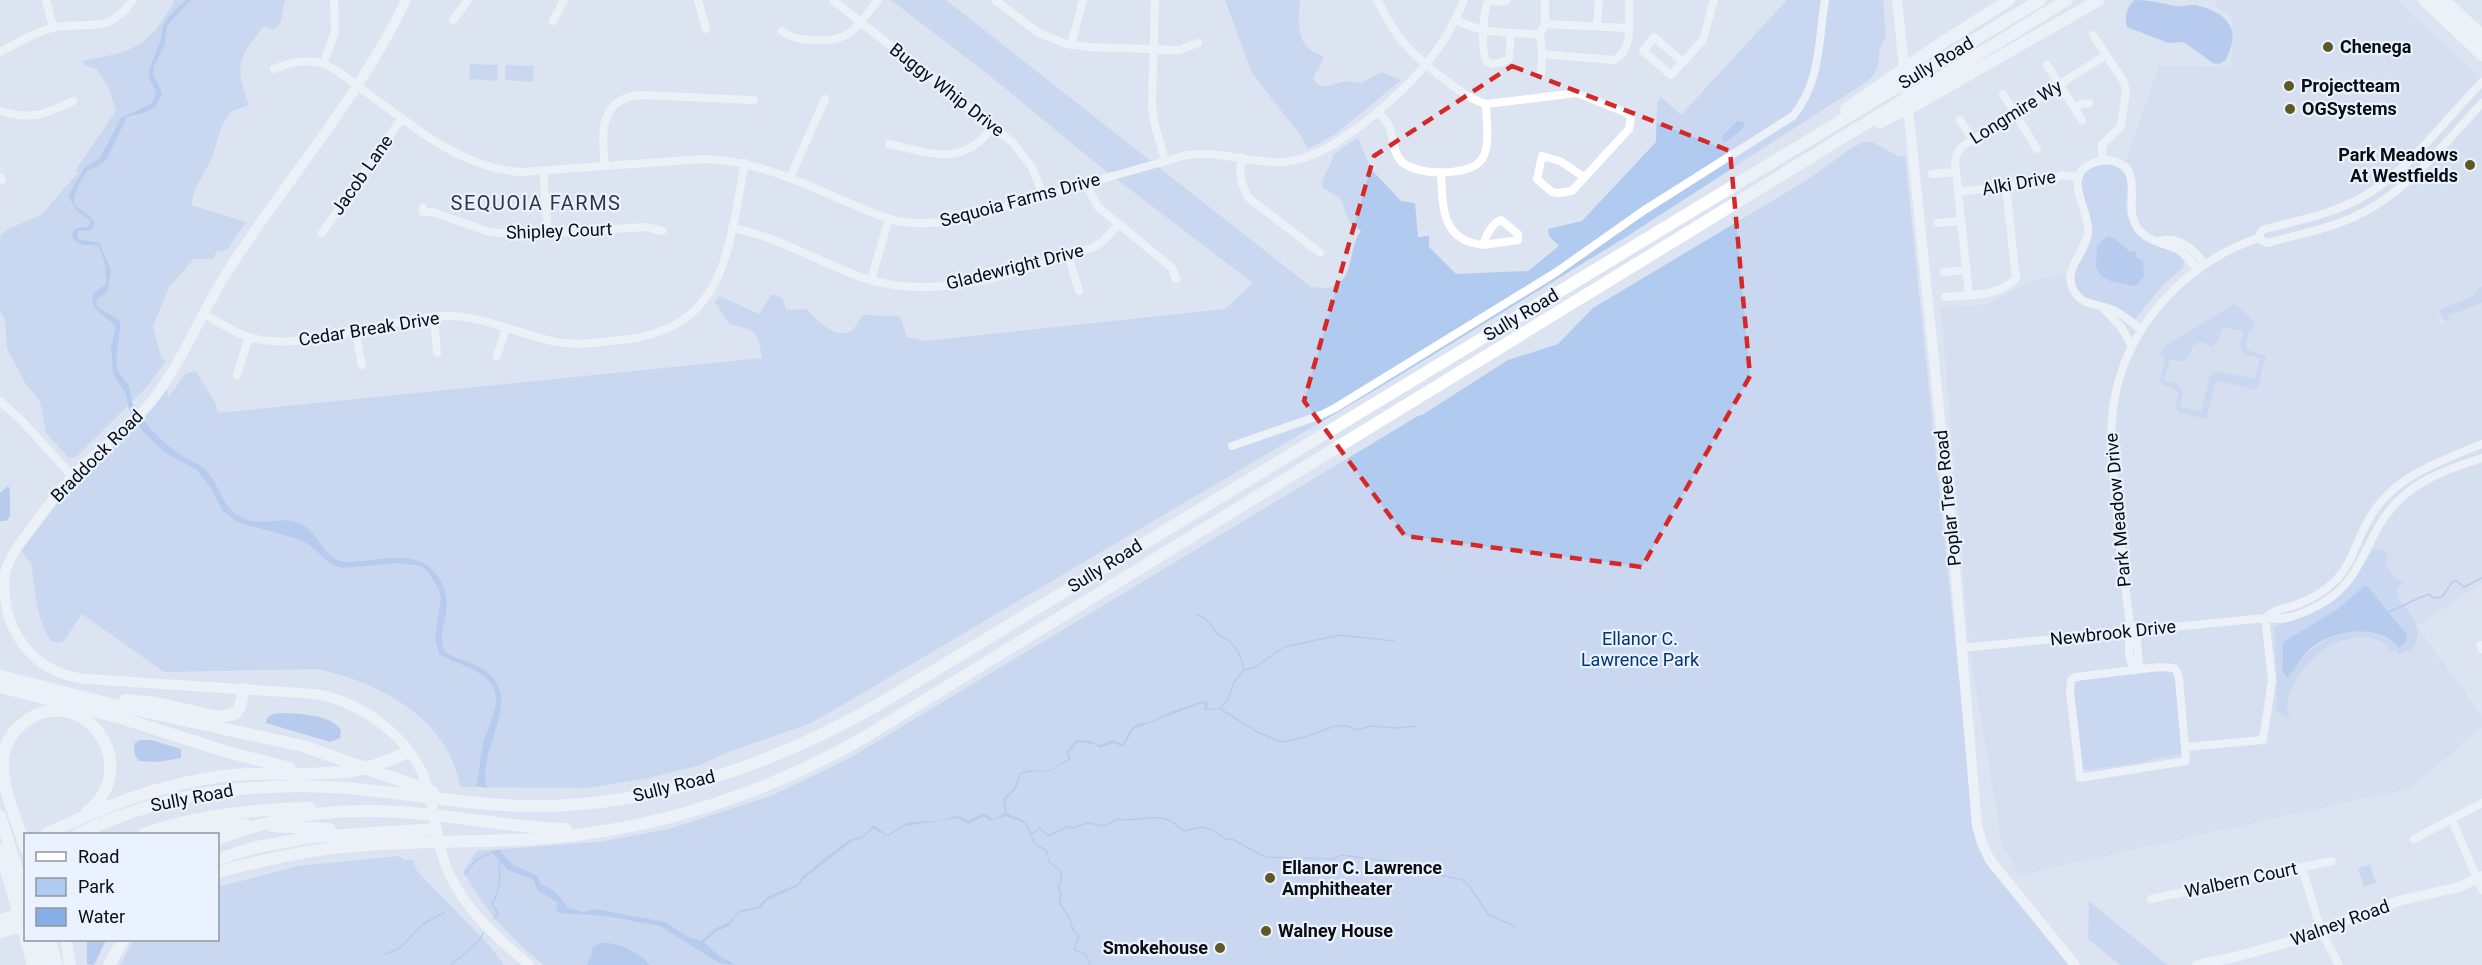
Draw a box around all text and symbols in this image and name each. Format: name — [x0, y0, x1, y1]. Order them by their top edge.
street label: Sully Road — [1894, 32, 1977, 93]
place label: Chenega — [2340, 36, 2412, 57]
street label: Buggy Whip Drive — [886, 38, 1009, 141]
marker: Chenega — [2321, 40, 2335, 54]
street label: Longmire Wy — [1966, 75, 2066, 148]
place label: Projectteam — [2301, 75, 2400, 96]
marker: Projectteam — [2282, 79, 2296, 93]
place label: OGSystems — [2302, 98, 2397, 119]
marker: OGSystems — [2283, 102, 2297, 116]
street label: Jacob Lane — [326, 131, 397, 219]
place label: Park Meadows At Westfields — [2338, 144, 2458, 186]
marker: Park Meadows At Westfields — [2463, 158, 2477, 172]
street label: Alki Drive — [1980, 166, 2057, 199]
street label: Sequoia Farms Drive — [938, 168, 1102, 231]
district label: SEQUOIA FARMS — [451, 191, 621, 215]
street label: Shipley Court — [506, 218, 613, 243]
street label: Gladewright Drive — [944, 239, 1086, 294]
street label: Sully Road — [1479, 284, 1562, 345]
street label: Cedar Break Drive — [297, 307, 441, 350]
street label: Braddock Road — [46, 405, 147, 506]
street label: Poplar Tree Road — [1930, 429, 1965, 567]
street label: Park Meadow Drive — [2100, 432, 2135, 588]
street label: Sully Road — [1064, 535, 1146, 597]
street label: Newbrook Drive — [2049, 615, 2177, 650]
park label: Ellanor C. Lawrence Park — [1581, 628, 1700, 670]
street label: Sully Road — [631, 765, 717, 806]
street label: Sully Road — [149, 779, 235, 816]
legend — [24, 833, 219, 941]
text: Road — [78, 846, 119, 867]
place label: Ellanor C. Lawrence Amphitheater — [1282, 857, 1442, 899]
street label: Walbern Court — [2183, 857, 2299, 902]
marker: Ellanor C. Lawrence Amphitheater — [1263, 871, 1277, 885]
text: Park — [78, 876, 115, 897]
street label: Walney Road — [2288, 895, 2392, 950]
text: Water — [78, 906, 125, 927]
place label: Walney House — [1278, 920, 1393, 941]
marker: Walney House — [1259, 924, 1273, 938]
place label: Smokehouse — [1103, 937, 1208, 958]
marker: Smokehouse — [1213, 941, 1227, 955]

